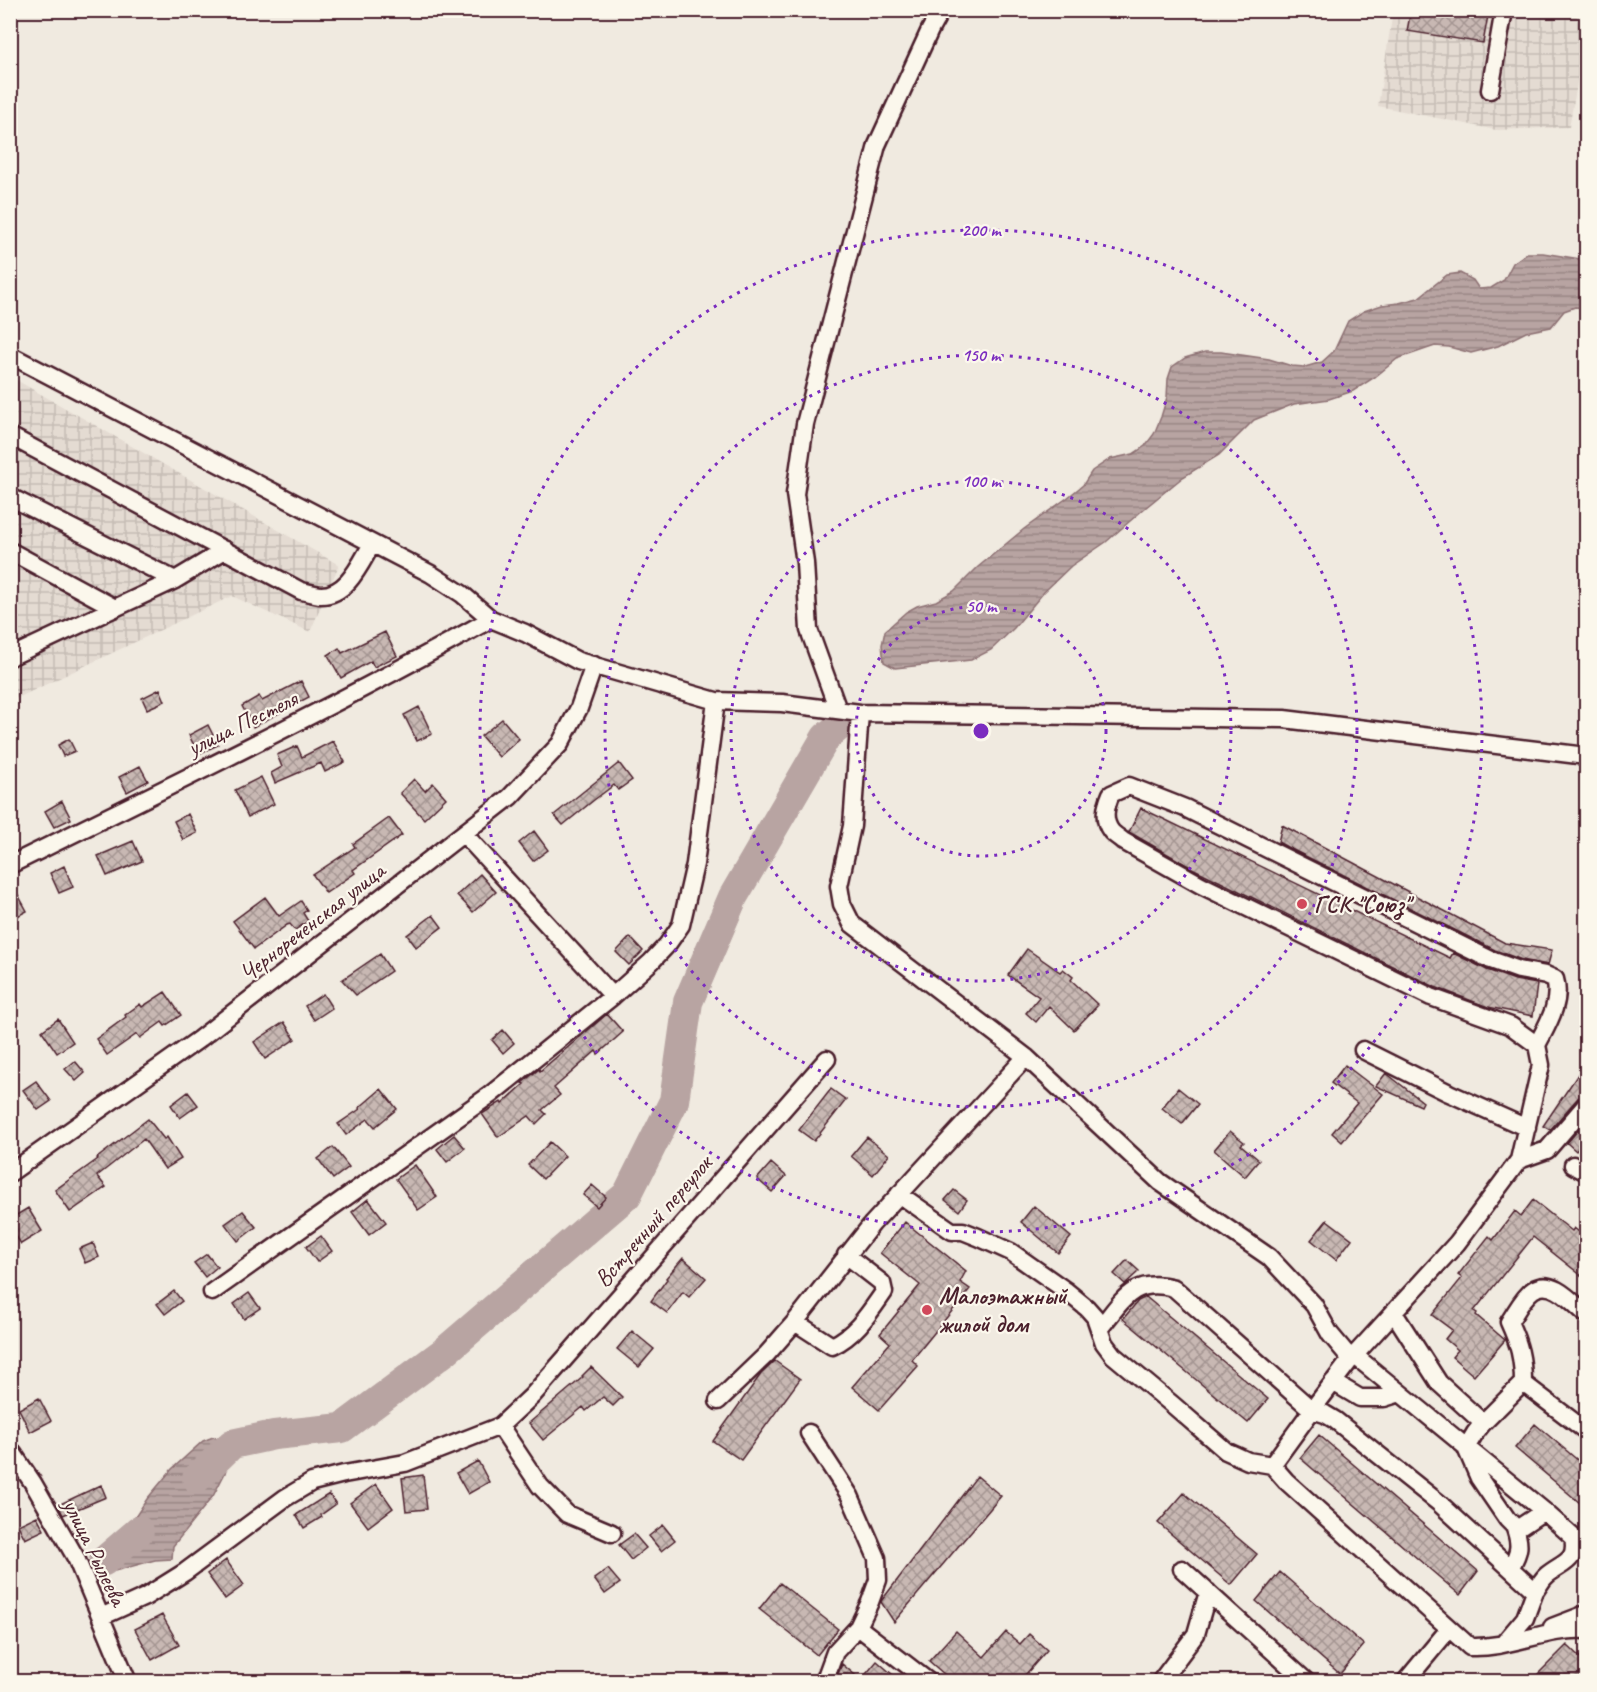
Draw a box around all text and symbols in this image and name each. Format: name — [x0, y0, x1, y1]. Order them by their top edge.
text: 200 m — [962, 219, 1002, 241]
text: 150 m — [962, 344, 1002, 366]
text: 100 m — [962, 470, 1002, 492]
text: 50 m — [966, 595, 998, 617]
street label: улица Пестеля — [180, 683, 303, 763]
centre of rings — [971, 721, 991, 741]
street label: Чернореченская улица — [233, 855, 392, 988]
place label: ГСК "Союз" — [1314, 889, 1415, 920]
marker: ГСК "Союз" — [1295, 897, 1309, 911]
street label: Встречный переулок — [588, 1147, 720, 1293]
place label: Малоэтажный жилой дом — [939, 1281, 1068, 1339]
marker: Малоэтажный жилой дом — [920, 1303, 934, 1317]
street label: улица Рылеева — [55, 1492, 135, 1612]

